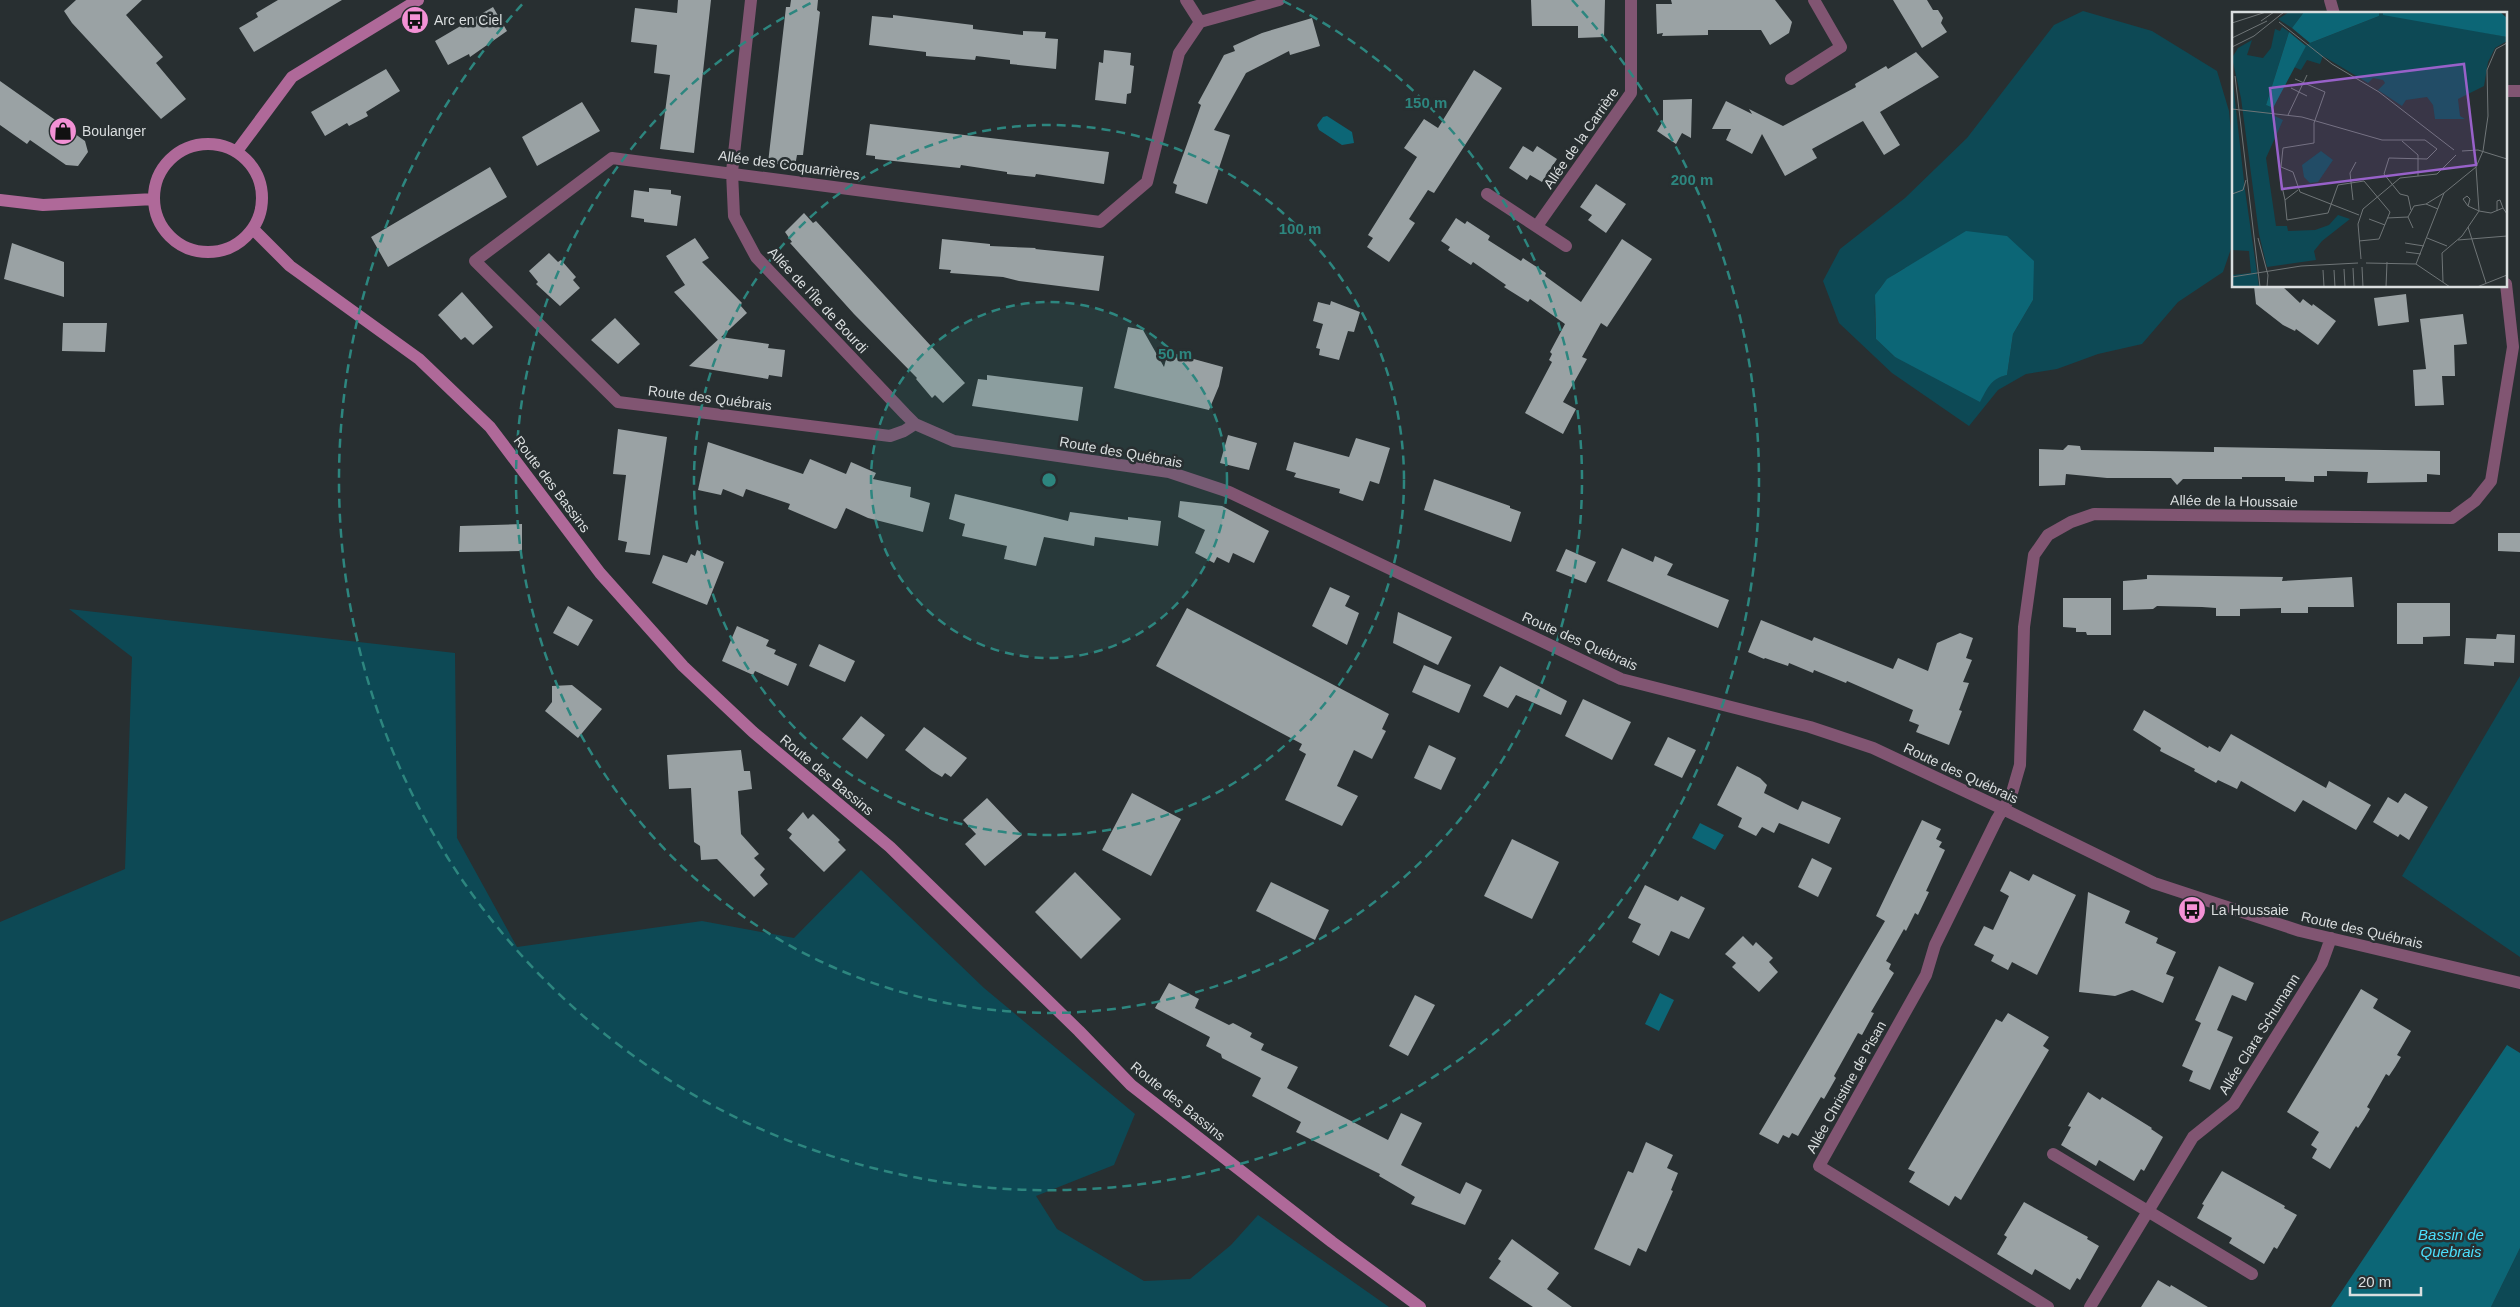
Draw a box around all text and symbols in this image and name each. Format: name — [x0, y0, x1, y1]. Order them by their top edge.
bus stop icon: Arc en Ciel — [400, 5, 430, 35]
place label: Arc en Ciel — [434, 12, 502, 28]
inset map — [2232, 12, 2508, 288]
street label: Allée de la Carrière — [1540, 84, 1622, 192]
text: 150 m — [1405, 94, 1447, 111]
shop icon: Boulanger — [48, 116, 78, 146]
place label: Boulanger — [82, 123, 146, 139]
street label: Allée des Coquarrières — [717, 147, 861, 183]
text: 200 m — [1671, 171, 1713, 188]
text: 100 m — [1279, 220, 1321, 237]
street label: Allée de l'Île de Bourdi — [765, 244, 871, 356]
text: 50 m — [1158, 345, 1192, 362]
street label: Route des Québrais — [647, 382, 773, 414]
street label: Route des Bassins — [510, 433, 594, 535]
street label: Route des Québrais — [1058, 433, 1184, 471]
centre of rings — [1040, 471, 1058, 489]
street label: Allée de la Houssaie — [2170, 492, 2298, 510]
street label: Route des Québrais — [1520, 608, 1640, 674]
street label: Route des Bassins — [777, 731, 877, 819]
street label: Route des Québrais — [1901, 739, 2021, 807]
bus stop icon: La Houssaie — [2177, 895, 2207, 925]
place label: La Houssaie — [2211, 902, 2289, 918]
street label: Route des Québrais — [2300, 908, 2424, 952]
street label: Allée Clara Schumann — [2215, 971, 2303, 1097]
street label: Allée Christine de Pisan — [1803, 1018, 1889, 1156]
street label: Route des Bassins — [1128, 1058, 1228, 1144]
water label: Bassin de Quebrais — [2418, 1226, 2484, 1260]
scale bar — [2350, 1264, 2421, 1296]
text: 20 m — [2358, 1273, 2391, 1290]

